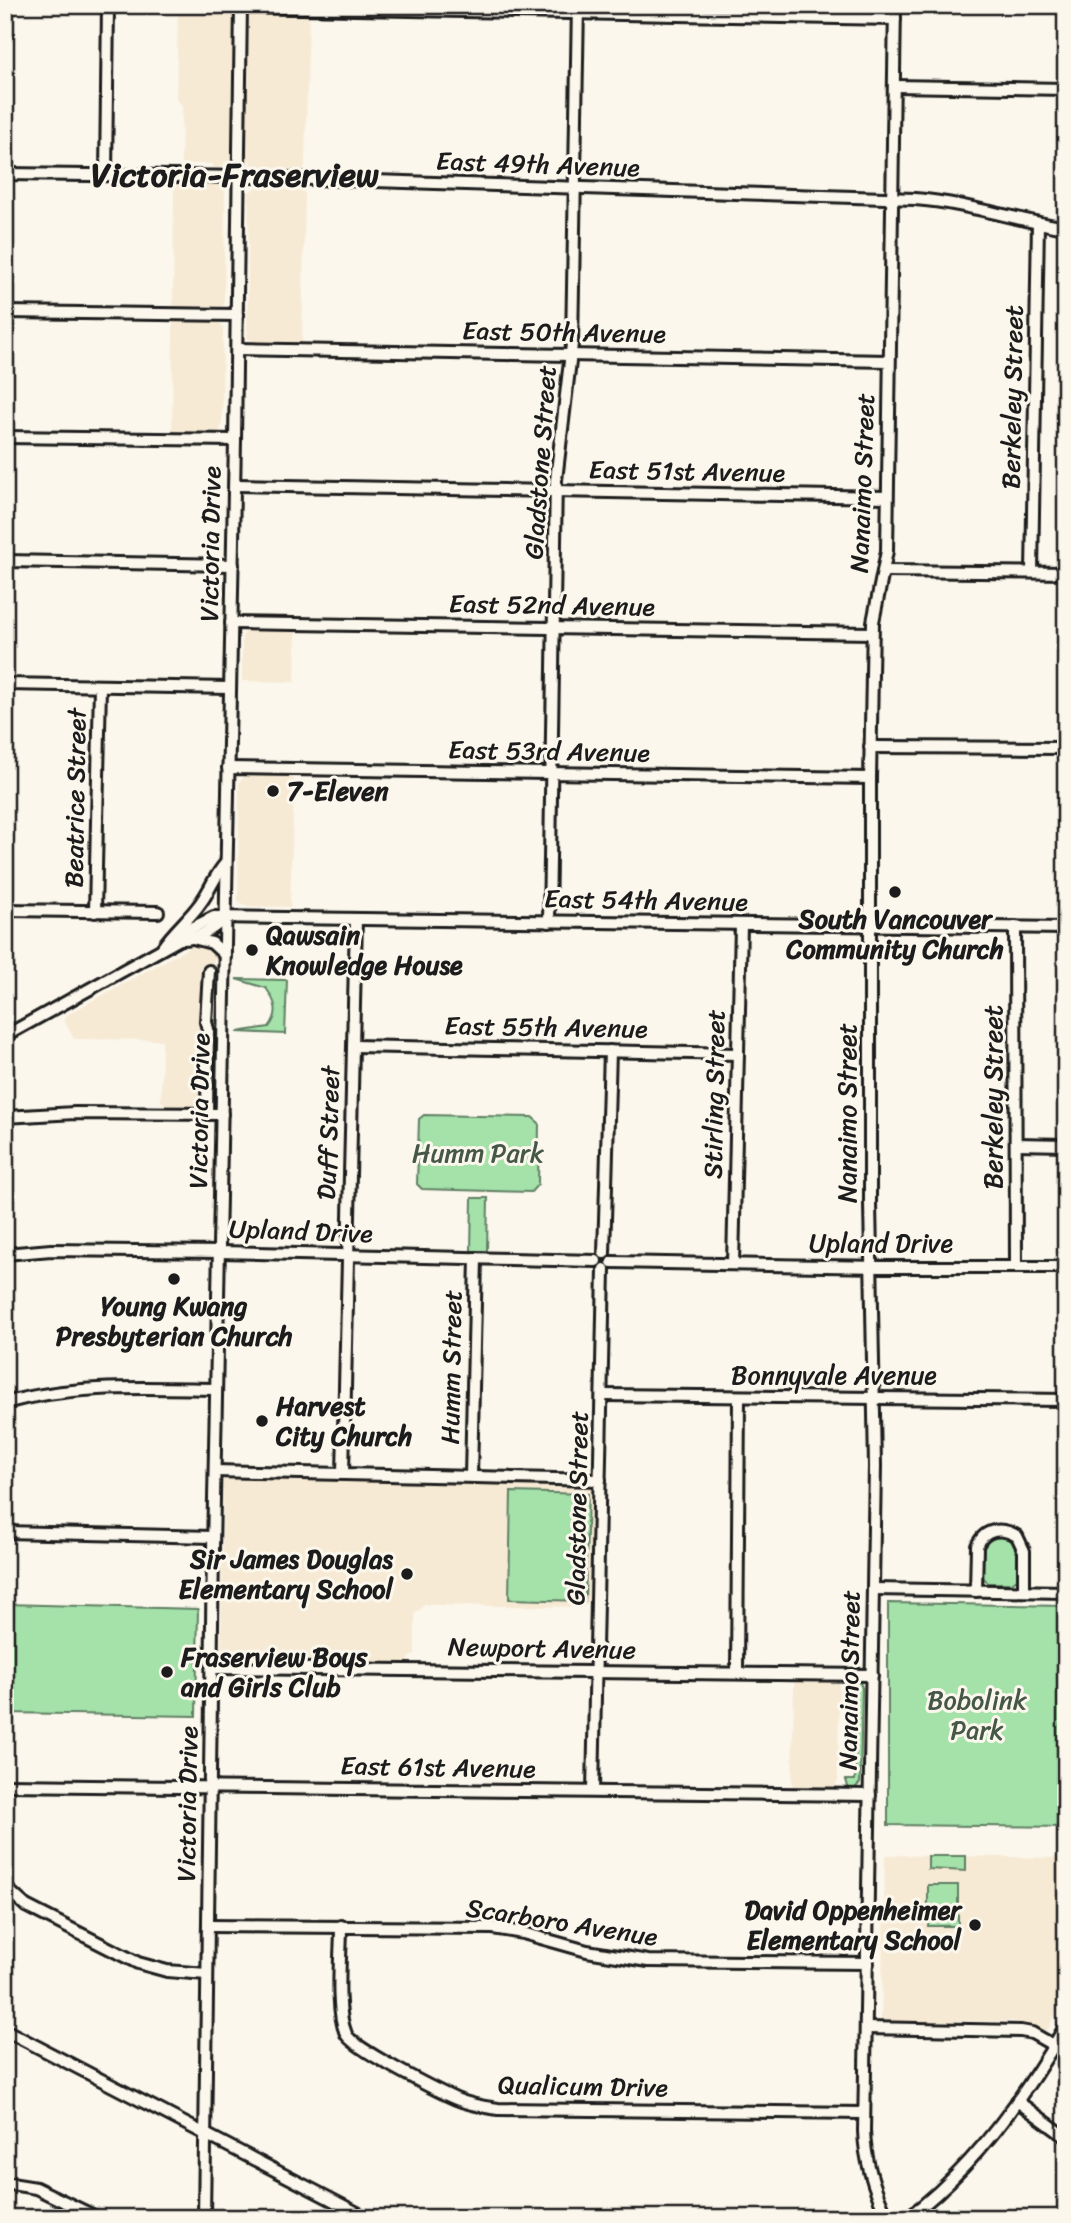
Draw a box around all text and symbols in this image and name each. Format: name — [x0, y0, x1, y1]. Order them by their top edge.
street label: East 49th Avenue — [435, 137, 641, 191]
district label: Victoria-Fraserview — [91, 146, 379, 204]
street label: Berkeley Street — [987, 304, 1037, 490]
street label: East 50th Avenue — [462, 307, 667, 357]
street label: Gladstone Street — [510, 363, 570, 561]
street label: Nanaimo Street — [836, 392, 888, 574]
street label: East 51st Avenue — [588, 446, 786, 496]
street label: Victoria Drive — [186, 465, 234, 622]
street label: East 52nd Avenue — [449, 580, 656, 630]
street label: Beatrice Street — [50, 706, 100, 888]
street label: East 53rd Avenue — [448, 726, 651, 776]
place label: 7-Eleven — [287, 768, 390, 814]
marker: 7-Eleven — [265, 783, 281, 799]
street label: East 54th Avenue — [544, 875, 749, 925]
marker: South Vancouver Community Church — [887, 884, 903, 900]
place label: South Vancouver Community Church — [785, 896, 1004, 972]
place label: Qawsain Knowledge House — [265, 912, 463, 988]
marker: Qawsain Knowledge House — [244, 942, 260, 958]
street label: East 55th Avenue — [444, 1002, 648, 1052]
street label: Berkeley Street — [970, 1005, 1016, 1189]
street label: Stirling Street — [690, 1009, 738, 1179]
street label: Nanaimo Street — [824, 1023, 870, 1203]
street label: Victoria Drive — [175, 1032, 223, 1189]
street label: Duff Street — [303, 1064, 353, 1201]
park label: Humm Park — [412, 1130, 544, 1176]
street label: Upland Drive — [228, 1206, 374, 1257]
street label: Upland Drive — [809, 1220, 953, 1266]
marker: Young Kwang Presbyterian Church — [166, 1271, 182, 1287]
place label: Young Kwang Presbyterian Church — [56, 1283, 293, 1359]
street label: Humm Street — [427, 1289, 475, 1445]
street label: Bonnyvale Avenue — [731, 1352, 937, 1398]
place label: Harvest City Church — [275, 1383, 412, 1459]
street label: Gladstone Street — [552, 1410, 602, 1606]
marker: Harvest City Church — [254, 1413, 270, 1429]
place label: Sir James Douglas Elementary School — [178, 1536, 395, 1612]
marker: Sir James Douglas Elementary School — [399, 1566, 415, 1582]
street label: Nanaimo Street — [824, 1590, 874, 1770]
street label: Newport Avenue — [448, 1623, 636, 1673]
place label: Fraserview Boys and Girls Club — [180, 1634, 368, 1710]
marker: Fraserview Boys and Girls Club — [159, 1664, 175, 1680]
park label: Bobolink Park — [927, 1677, 1027, 1753]
street label: Victoria Drive — [163, 1725, 211, 1882]
street label: East 61st Avenue — [340, 1742, 537, 1792]
street label: Scarboro Avenue — [463, 1884, 662, 1960]
place label: David Oppenheimer Elementary School — [744, 1887, 963, 1963]
marker: David Oppenheimer Elementary School — [967, 1917, 983, 1933]
street label: Qualicum Drive — [498, 2062, 669, 2110]

